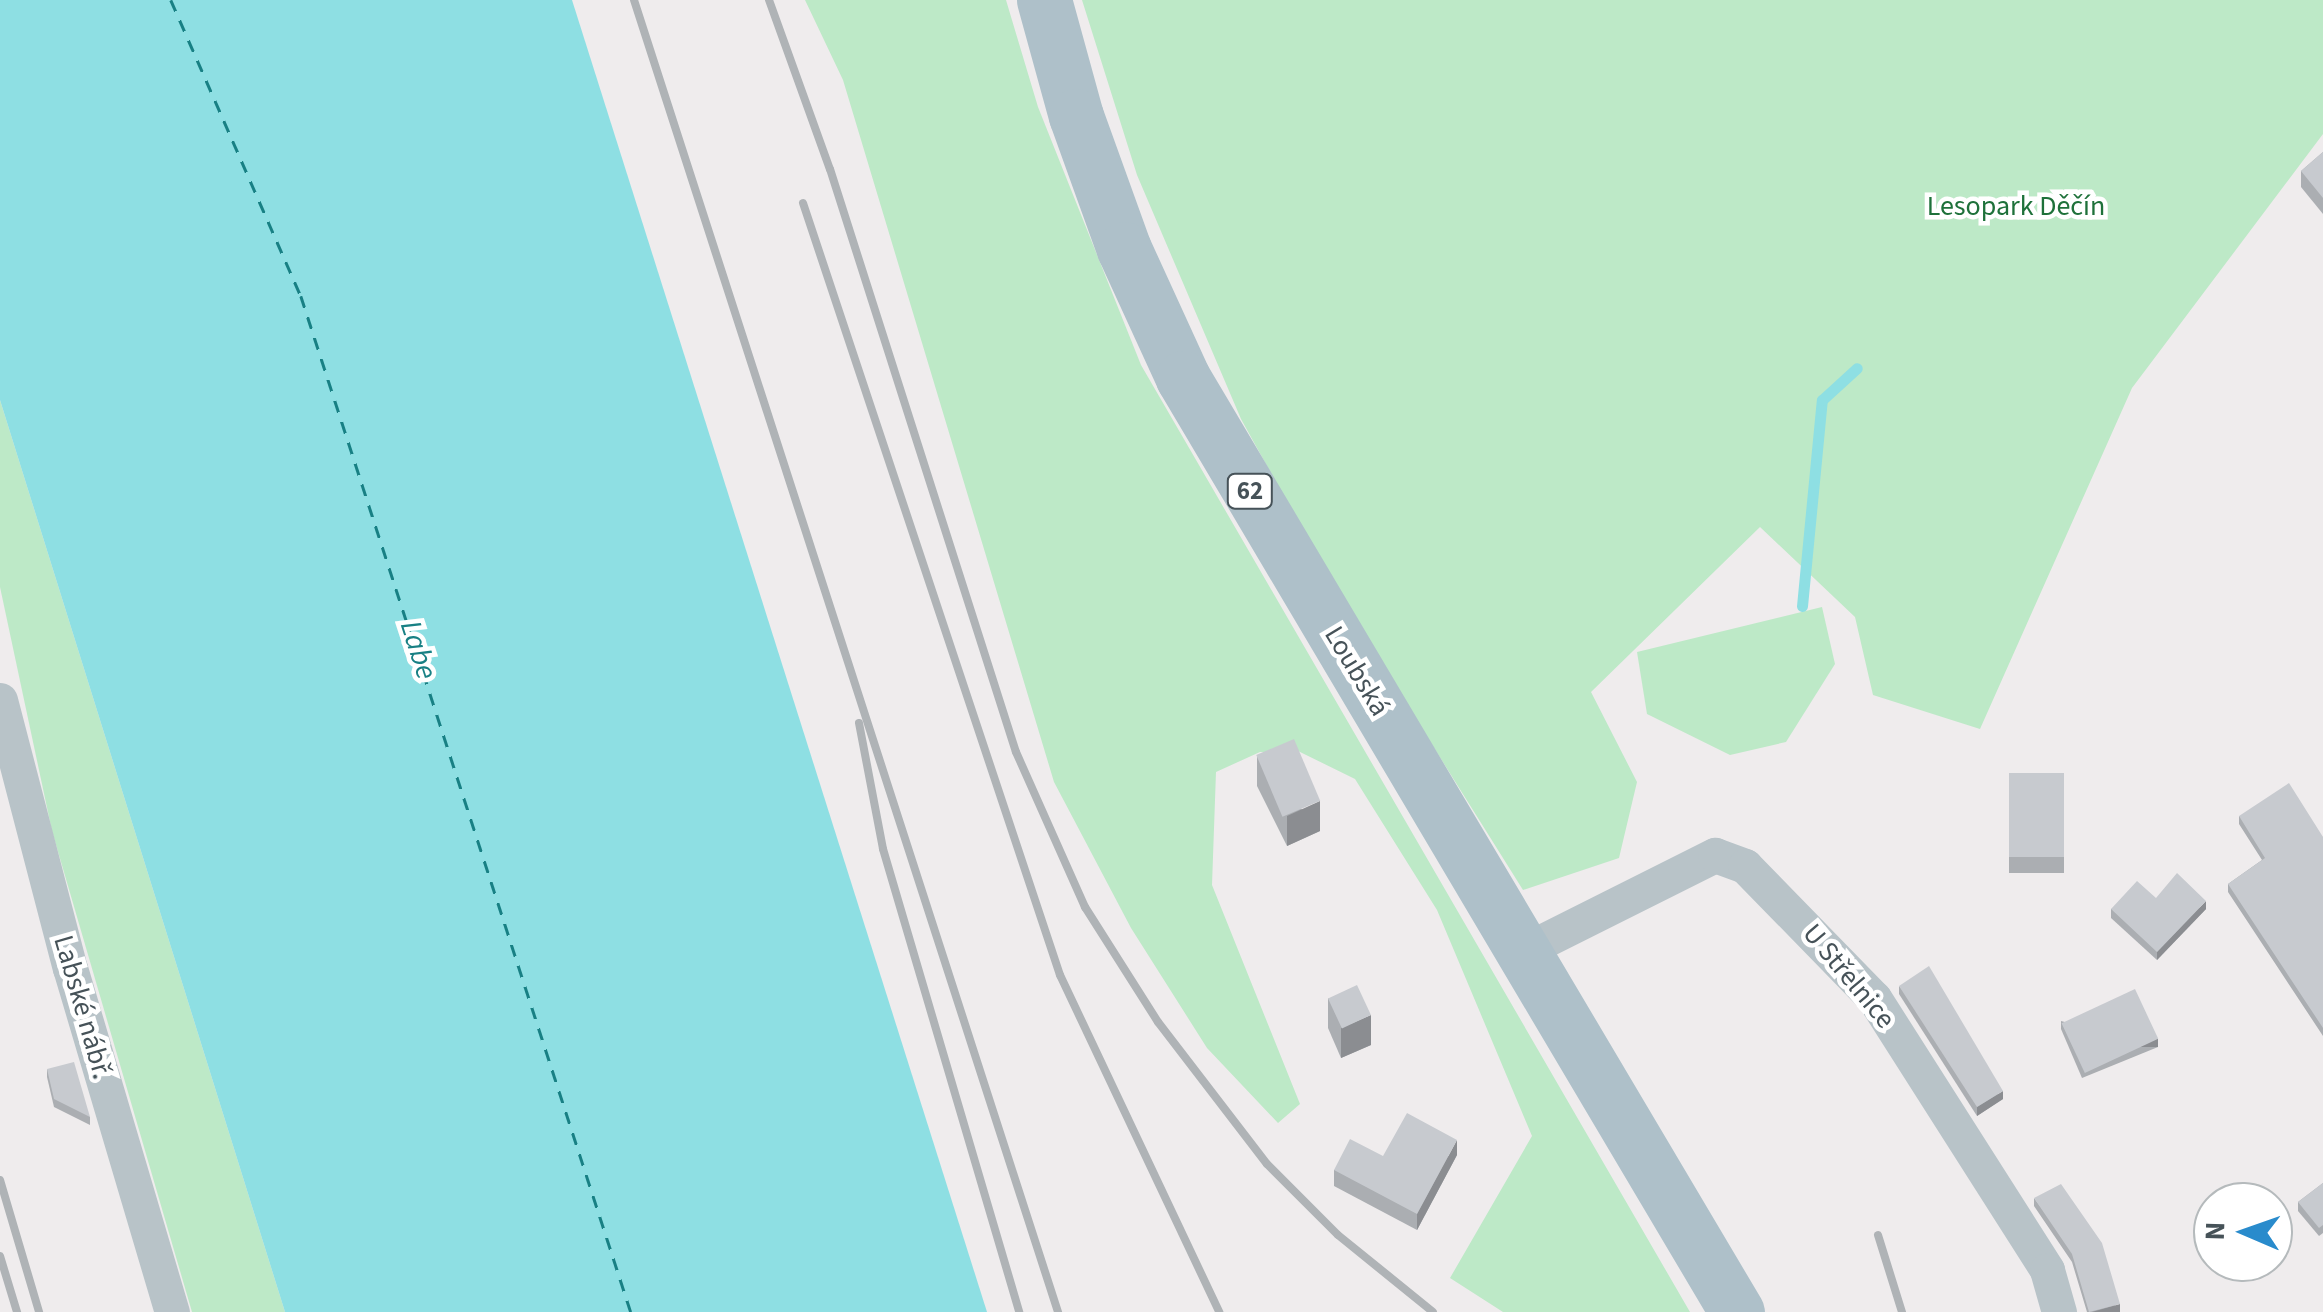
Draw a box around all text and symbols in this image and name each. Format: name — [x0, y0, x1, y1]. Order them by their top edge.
park label: Lesopark Děčín — [1927, 189, 2105, 223]
road number: 62 — [1225, 471, 1275, 511]
water label: Labe — [392, 616, 444, 684]
street label: Loubská — [1317, 620, 1397, 722]
street label: U Střelnice — [1796, 917, 1902, 1035]
street label: Labské nábř. — [46, 931, 120, 1083]
north arrow — [2193, 1182, 2293, 1282]
text: N — [2195, 1221, 2235, 1241]

